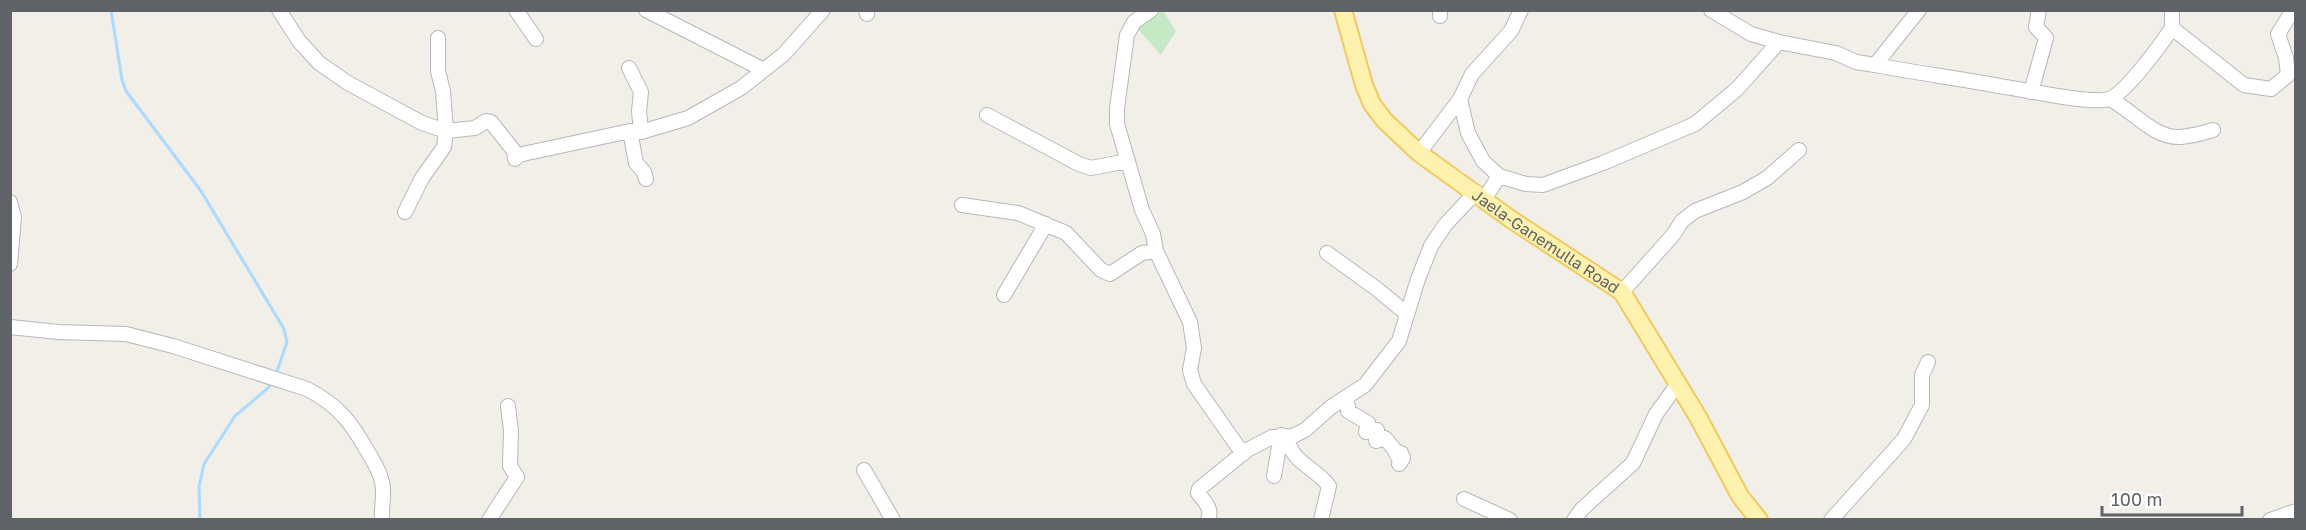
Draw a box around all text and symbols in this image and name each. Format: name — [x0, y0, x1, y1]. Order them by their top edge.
street label: Jaela-Ganemulla Road — [1468, 184, 1623, 298]
scale bar — [2102, 479, 2242, 517]
text: 100 m — [2111, 488, 2162, 510]

